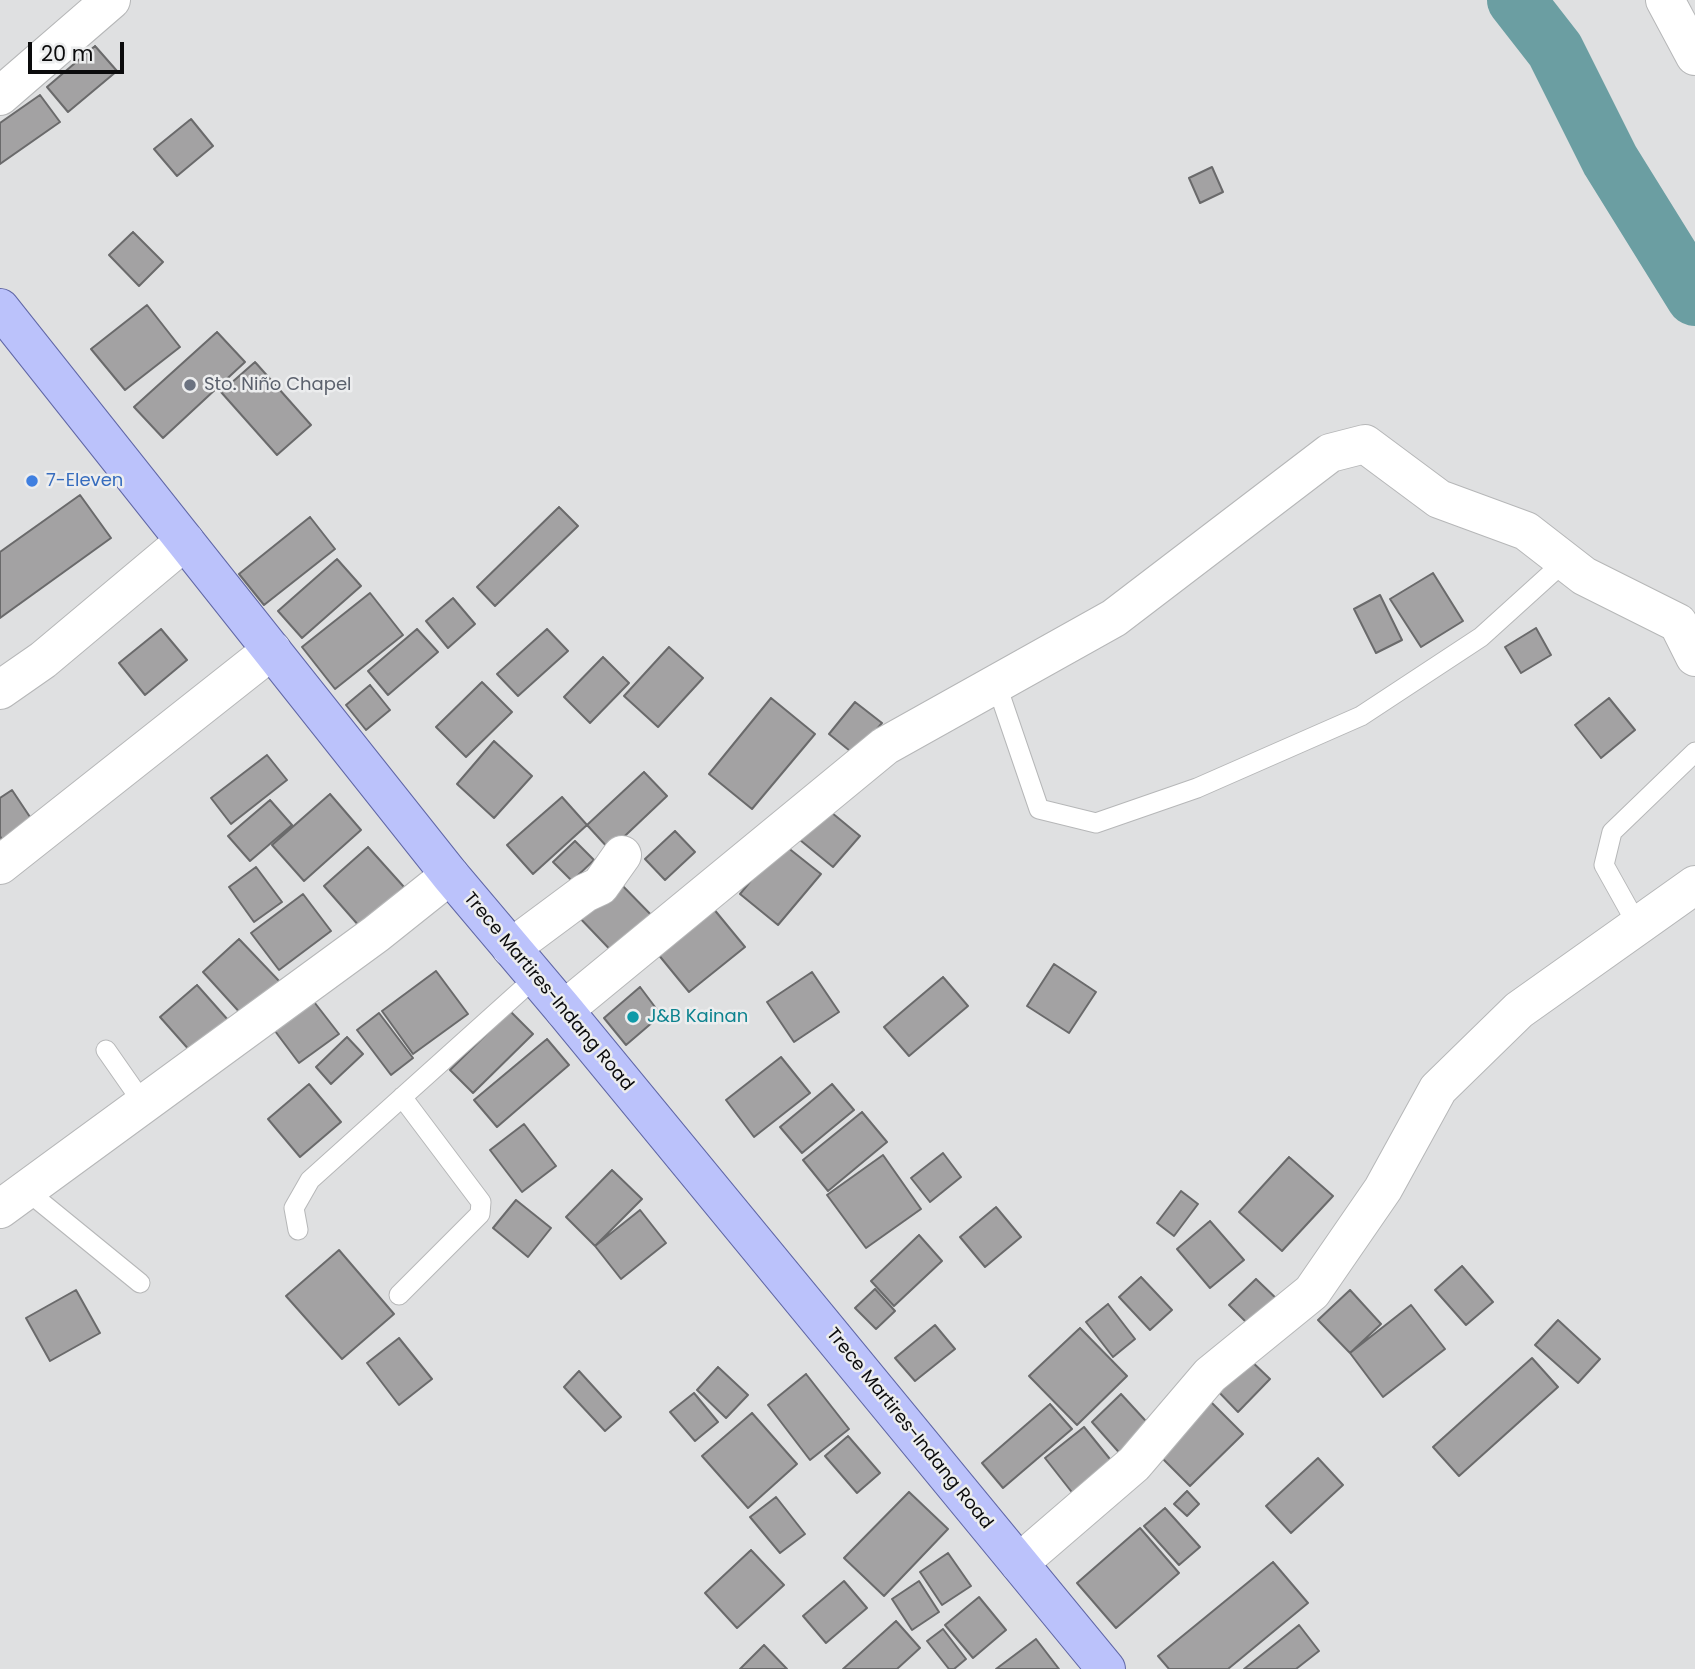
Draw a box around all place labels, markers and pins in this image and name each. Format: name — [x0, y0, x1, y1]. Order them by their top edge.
place label: Sto. Niño Chapel — [204, 374, 351, 396]
marker: Sto. Niño Chapel — [182, 377, 198, 393]
place label: 7-Eleven — [46, 470, 123, 492]
marker: 7-Eleven — [24, 473, 40, 489]
place label: J&B Kainan — [647, 1006, 748, 1028]
marker: J&B Kainan — [625, 1009, 641, 1025]

